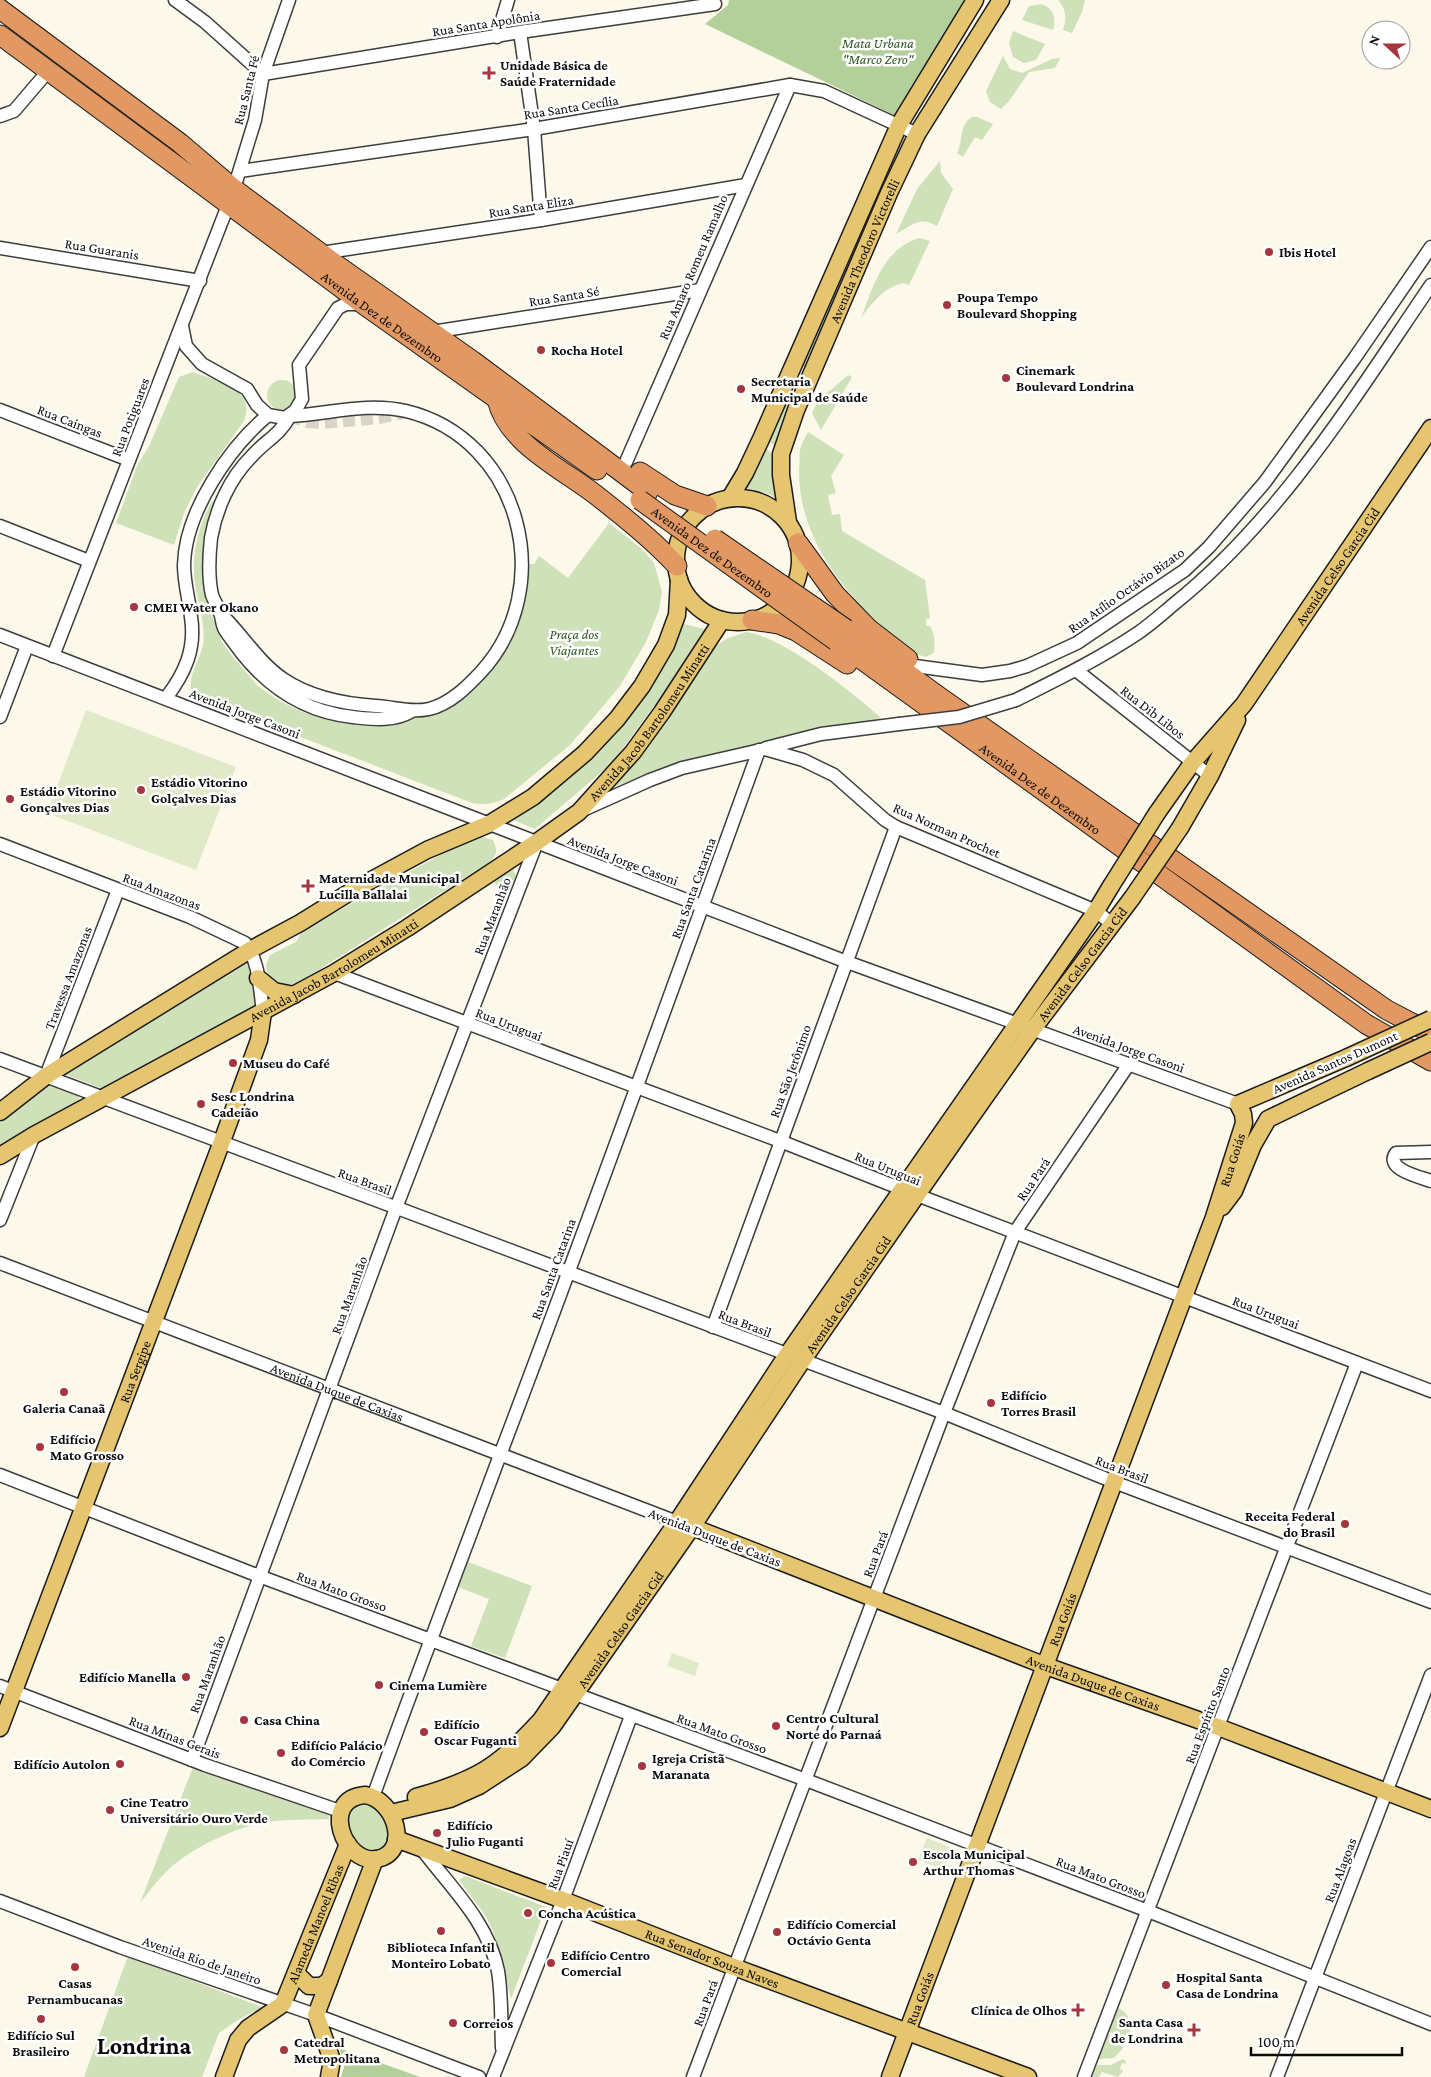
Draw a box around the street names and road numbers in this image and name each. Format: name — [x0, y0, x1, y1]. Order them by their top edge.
street label: Rua Santa Apolônia — [431, 7, 542, 39]
street label: Rua Santa Fé — [230, 54, 262, 126]
street label: Rua Santa Cecília — [522, 92, 620, 122]
street label: Avenida Theodoro Victorelli — [826, 176, 903, 326]
street label: Rua Santa Eliza — [487, 191, 575, 221]
street label: Rua Amaro Romeu Ramalho — [655, 192, 731, 342]
street label: Rua Guaranis — [64, 235, 140, 263]
street label: Avenida Dez de Dezembro — [318, 268, 446, 366]
street label: Rua Santa Sé — [528, 283, 600, 309]
street label: Rua Potiguares — [108, 375, 152, 459]
street label: Rua Caingas — [35, 401, 105, 441]
street label: Avenida Dez de Dezembro — [648, 503, 776, 601]
street label: Avenida Celso Garcia Cid — [1292, 504, 1383, 628]
street label: Rua Atílio Octávio Bizato — [1065, 544, 1187, 636]
street label: Avenida Jacob Bartolomeu Minatti — [585, 641, 712, 804]
street label: Rua Dib Libos — [1118, 682, 1188, 742]
street label: Avenida Jorge Casoni — [187, 684, 303, 742]
street label: Avenida Dez de Dezembro — [977, 739, 1104, 838]
street label: Rua Norman Prochet — [891, 799, 1003, 861]
street label: Avenida Jorge Casoni — [565, 831, 681, 889]
street label: Rua Santa Catarina — [667, 835, 719, 941]
street label: Rua Amazonas — [121, 869, 203, 913]
street label: Rua Maranhão — [470, 875, 514, 957]
street label: Avenida Celso Garcia Cid — [1034, 903, 1131, 1024]
street label: Avenida Jacob Bartolomeu Minatti — [247, 915, 421, 1025]
street label: Travessa Amazonas — [41, 924, 95, 1032]
street label: Rua Uruguai — [473, 1004, 545, 1044]
street label: Avenida Jorge Casoni — [1071, 1020, 1187, 1076]
street label: Rua São Jerônimo — [766, 1022, 814, 1120]
street label: Avenida Santos Dumont — [1270, 1027, 1400, 1097]
street label: Rua Goiás — [1216, 1131, 1248, 1189]
street label: Rua Uruguai — [853, 1147, 924, 1189]
street label: Rua Pará — [1013, 1154, 1054, 1204]
street label: Rua Brasil — [336, 1164, 394, 1198]
street label: Rua Santa Catarina — [527, 1216, 579, 1322]
street label: Avenida Celso Garcia Cid — [802, 1232, 894, 1356]
street label: Rua Maranhão — [327, 1254, 371, 1336]
street label: Rua Uruguai — [1230, 1292, 1302, 1332]
street label: Rua Brasil — [716, 1306, 774, 1341]
street label: Rua Sergipe — [116, 1338, 154, 1405]
street label: Avenida Duque de Caxias — [268, 1359, 406, 1425]
street label: Rua Brasil — [1093, 1452, 1151, 1487]
street label: Avenida Duque de Caxias — [646, 1504, 784, 1570]
street label: Rua Pará — [859, 1528, 891, 1580]
street label: Rua Mato Grosso — [295, 1567, 389, 1615]
street label: Avenida Celso Garcia Cid — [574, 1567, 667, 1691]
street label: Rua Goiás — [1045, 1591, 1080, 1648]
street label: Rua Maranhão — [185, 1633, 229, 1715]
street label: Avenida Duque de Caxias — [1024, 1651, 1162, 1714]
street label: Rua Espírito Santo — [1181, 1664, 1233, 1766]
street label: Rua Mato Grosso — [675, 1709, 769, 1757]
street label: Rua Minas Gerais — [127, 1712, 223, 1762]
street label: Rua Alagoas — [1320, 1835, 1360, 1905]
street label: Rua Piauí — [544, 1836, 577, 1891]
street label: Rua Mato Grosso — [1054, 1853, 1148, 1901]
street label: Alameda Manoel Ribas — [284, 1862, 347, 1986]
street label: Rua Senador Souza Naves — [643, 1925, 782, 1991]
street label: Avenida Rio de Janeiro — [141, 1932, 264, 1988]
street label: Rua Goiás — [902, 1970, 937, 2027]
street label: Rua Pará — [689, 1977, 721, 2029]

